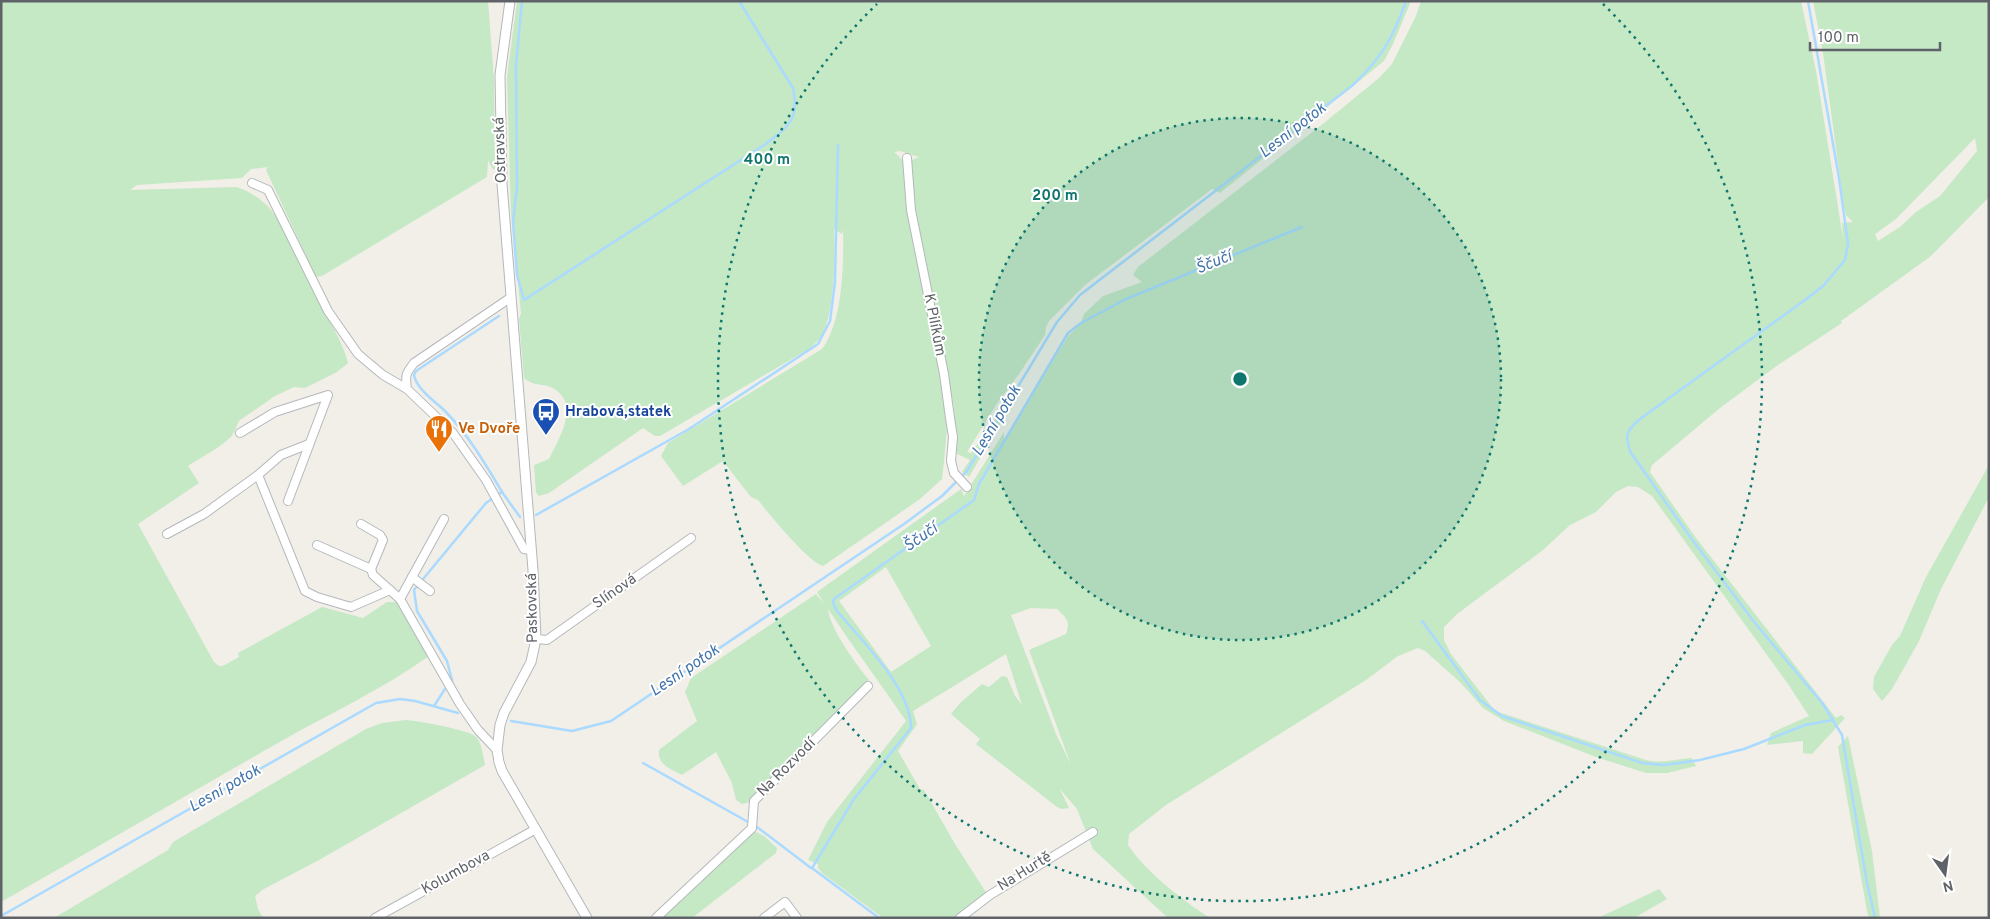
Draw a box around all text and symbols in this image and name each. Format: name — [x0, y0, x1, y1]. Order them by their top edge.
scale bar — [1810, 20, 1940, 52]
text: 100 m — [1818, 29, 1859, 48]
water label: Lesní potok — [1256, 98, 1331, 163]
street label: Ostravská — [490, 116, 512, 183]
text: 400 m — [744, 151, 790, 170]
text: 200 m — [1032, 187, 1078, 206]
water label: Ščučí — [1192, 243, 1239, 279]
street label: K Pilíkům — [919, 292, 949, 358]
centre of rings — [1231, 370, 1249, 388]
water label: Lesní potok — [968, 381, 1027, 460]
bus stop icon: Hrabová,statek — [531, 397, 561, 436]
place label: Hrabová,statek — [565, 403, 671, 422]
restaurant icon: Ve Dvoře — [424, 414, 454, 453]
place label: Ve Dvoře — [458, 420, 520, 439]
water label: Ščučí — [899, 515, 945, 557]
street label: Slínová — [589, 570, 641, 614]
street label: Paskovská — [523, 573, 543, 643]
water label: Lesní potok — [646, 640, 724, 701]
street label: Na Rozvodí — [754, 734, 821, 801]
water label: Lesní potok — [186, 760, 265, 818]
street label: Kolumbova — [418, 846, 494, 900]
street label: Na Hurtě — [994, 848, 1056, 896]
north arrow — [1920, 849, 1970, 899]
text: N — [1941, 876, 1955, 895]

